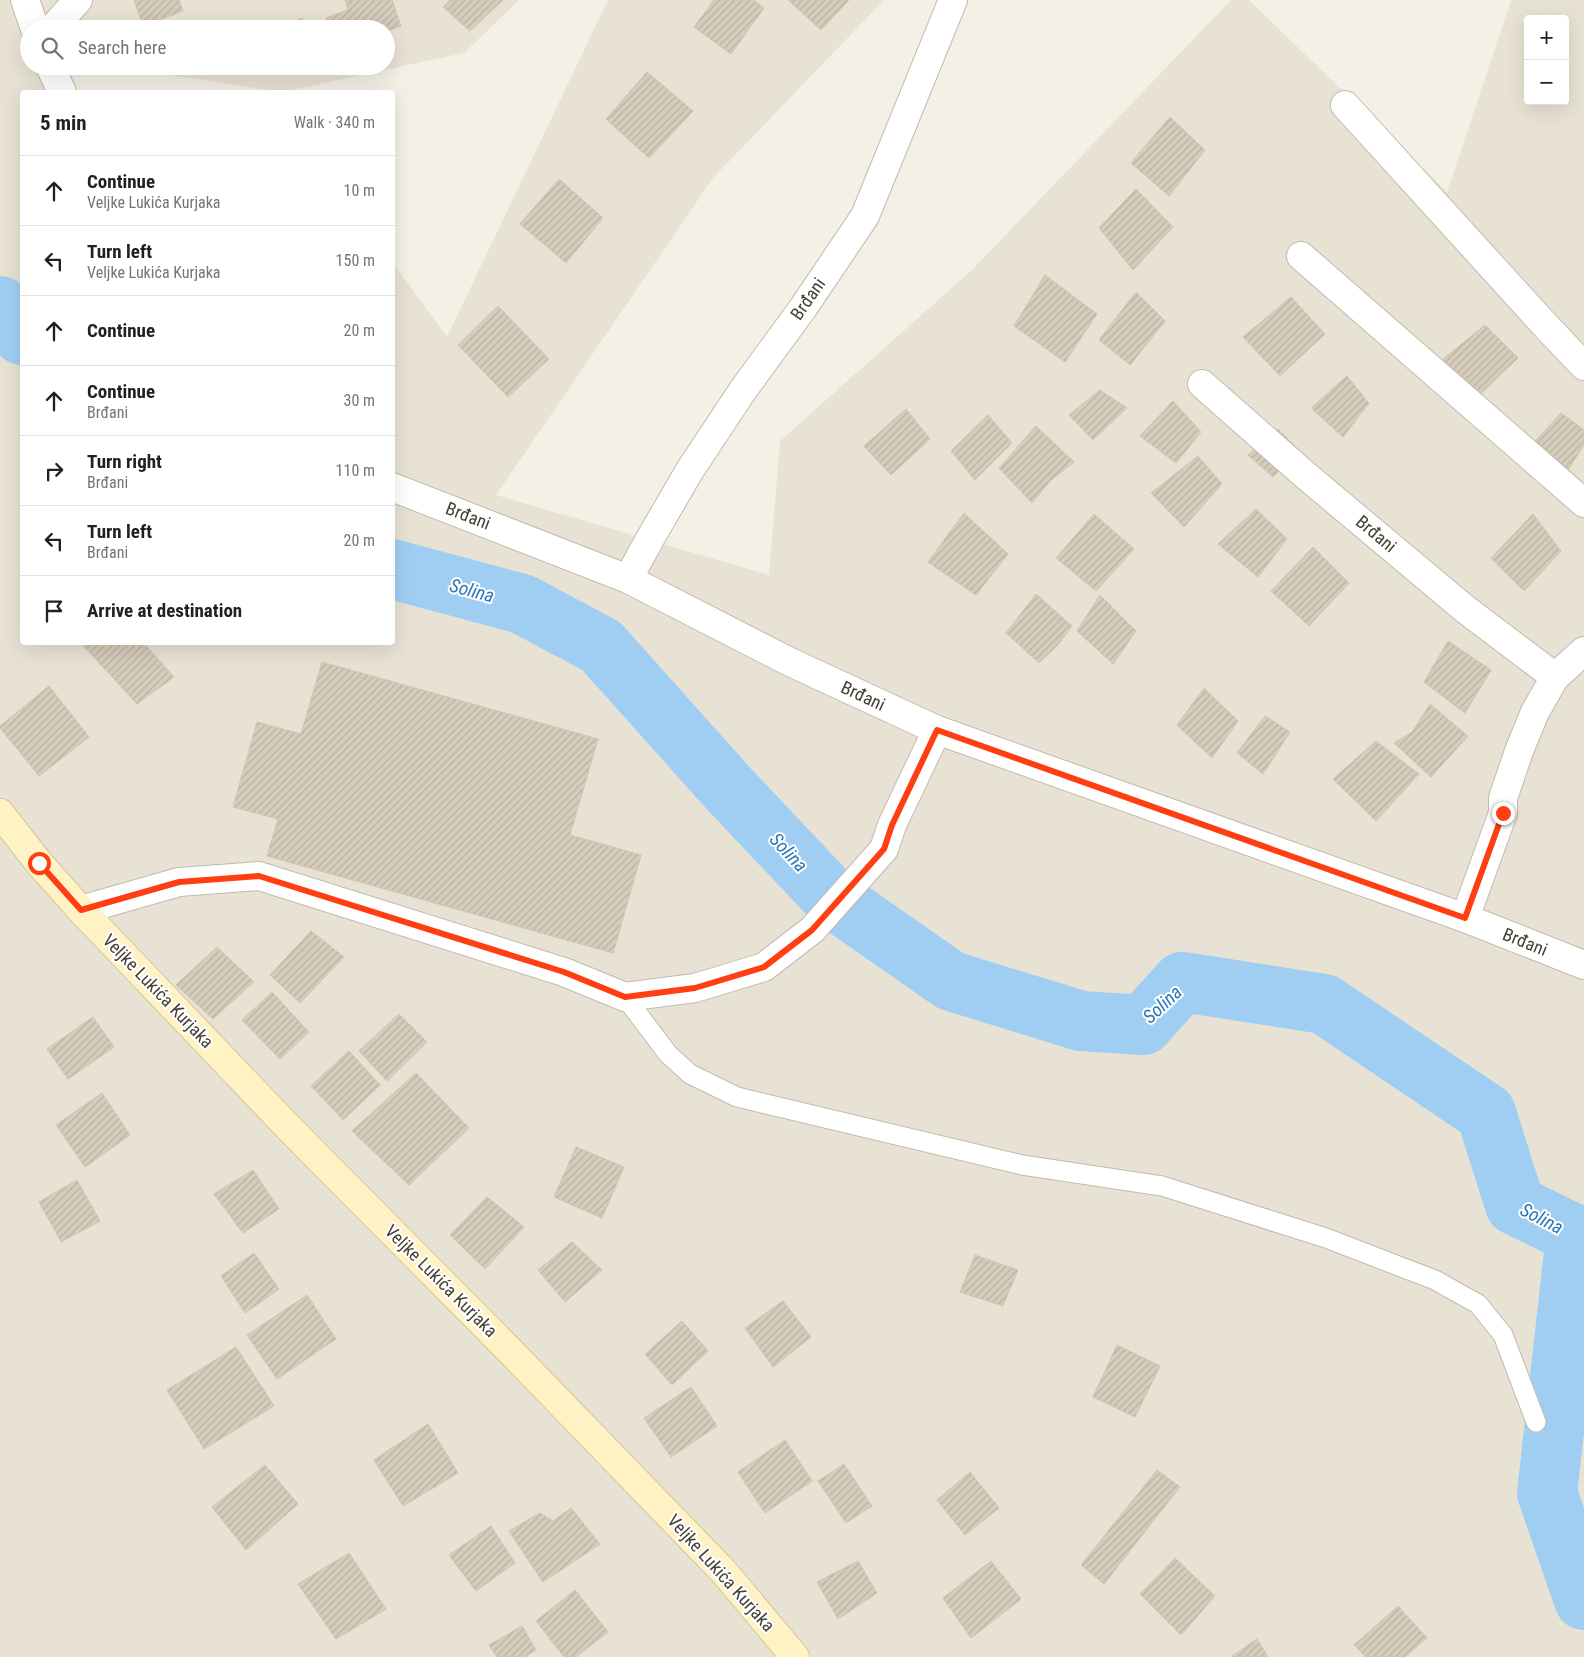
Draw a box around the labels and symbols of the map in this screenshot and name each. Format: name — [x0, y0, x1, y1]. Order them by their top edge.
street label: Brđani — [786, 274, 829, 324]
street label: Brđani — [443, 497, 494, 534]
street label: Brđani — [1352, 511, 1401, 557]
water label: Solina — [447, 574, 497, 607]
street label: Brđani — [838, 676, 889, 715]
route end — [1492, 802, 1515, 825]
water label: Solina — [765, 828, 812, 877]
route start — [28, 852, 51, 875]
street label: Brđani — [1500, 923, 1551, 960]
street label: Veljke Lukića Kurjaka — [99, 929, 218, 1052]
water label: Solina — [1138, 981, 1187, 1028]
water label: Solina — [1516, 1198, 1567, 1239]
street label: Veljke Lukića Kurjaka — [381, 1220, 502, 1341]
street label: Veljke Lukića Kurjaka — [663, 1510, 779, 1635]

